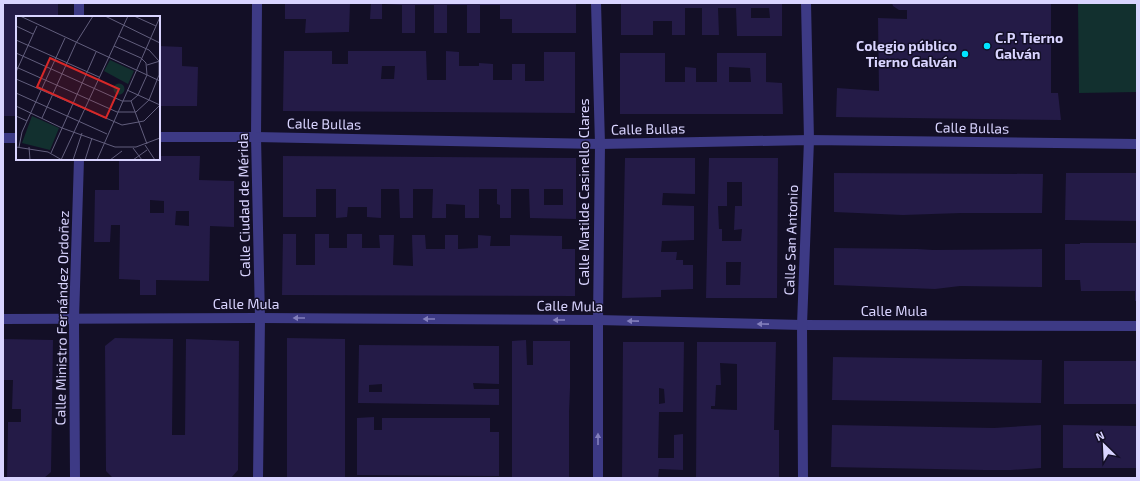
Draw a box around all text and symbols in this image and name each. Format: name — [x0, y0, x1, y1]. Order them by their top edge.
inset map — [16, 16, 160, 160]
place label: C.P. Tierno Galván — [995, 29, 1063, 62]
place label: Colegio público Tierno Galván — [856, 37, 957, 70]
marker: C.P. Tierno Galván — [982, 41, 992, 51]
marker: Colegio público Tierno Galván — [960, 49, 970, 59]
street label: Calle Matilde Casinello Clares — [575, 98, 592, 286]
street label: Calle Bullas — [287, 114, 361, 133]
street label: Calle Bullas — [935, 118, 1009, 137]
street label: Calle Bullas — [611, 119, 685, 138]
street label: Calle Ciudad de Mérida — [234, 133, 253, 277]
street label: Calle San Antonio — [780, 184, 801, 296]
street label: Calle Ministro Fernández Ordoñez — [51, 210, 72, 425]
street label: Calle Mula — [213, 295, 279, 312]
street label: Calle Mula — [536, 296, 604, 315]
street label: Calle Mula — [861, 302, 927, 319]
one-way arrow — [292, 315, 305, 321]
one-way arrow — [422, 316, 435, 322]
one-way arrow — [552, 317, 565, 323]
one-way arrow — [626, 318, 639, 324]
one-way arrow — [756, 321, 769, 327]
north arrow — [1084, 425, 1124, 465]
text: N — [1093, 428, 1106, 443]
one-way arrow — [595, 432, 601, 445]

